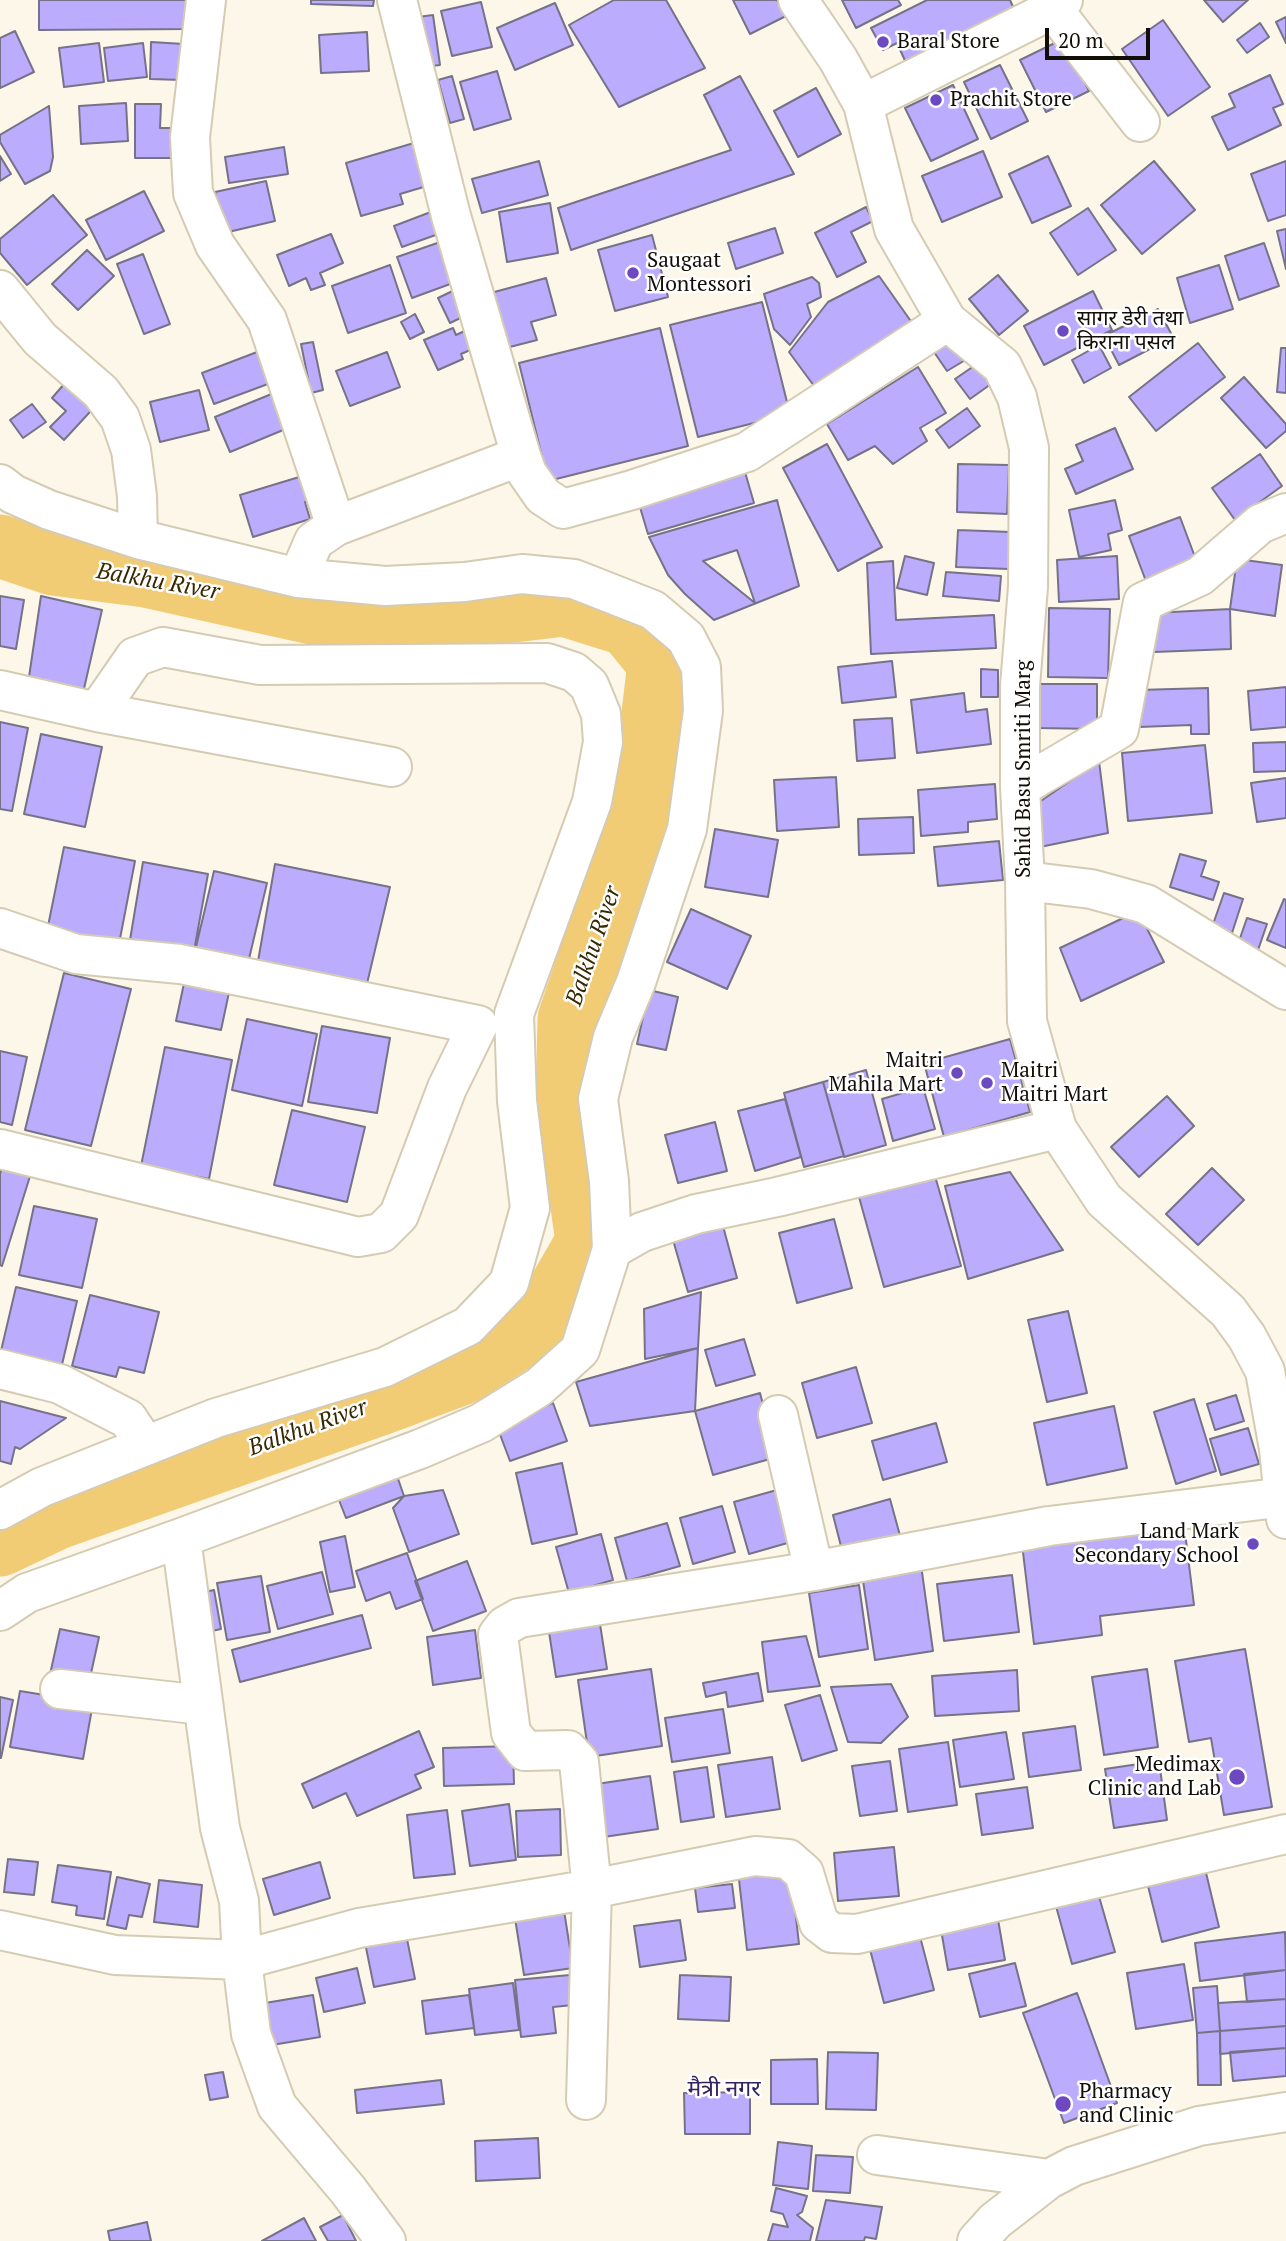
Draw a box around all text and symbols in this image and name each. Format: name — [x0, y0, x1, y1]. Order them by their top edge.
scale bar — [1048, 14, 1153, 58]
text: 20 m — [1058, 26, 1104, 54]
place label: Baral Store — [897, 29, 1000, 55]
marker: Baral Store — [875, 34, 891, 50]
place label: Prachit Store — [950, 87, 1072, 113]
marker: Prachit Store — [928, 92, 944, 108]
place label: Saugaat Montessori — [647, 248, 752, 298]
marker: Saugaat Montessori — [625, 265, 641, 281]
place label: सागर डेरी तथा किराना पसल — [1077, 306, 1183, 356]
marker: सागर डेरी तथा किराना पसल — [1055, 323, 1071, 339]
water label: Balkhu River — [94, 558, 222, 606]
street label: Sahid Basu Smriti Marg — [1011, 660, 1037, 878]
water label: Balkhu River — [561, 883, 627, 1009]
place label: Maitri Mahila Mart — [829, 1048, 943, 1098]
place label: Maitri Maitri Mart — [1001, 1058, 1108, 1108]
marker: Maitri Mahila Mart — [949, 1065, 965, 1081]
marker: Maitri Maitri Mart — [979, 1075, 995, 1091]
water label: Balkhu River — [245, 1394, 371, 1462]
place label: Land Mark Secondary School — [1074, 1519, 1239, 1569]
marker: Land Mark Secondary School — [1245, 1536, 1261, 1552]
place label: Medimax Clinic and Lab — [1088, 1752, 1221, 1802]
marker: Medimax Clinic and Lab — [1227, 1767, 1247, 1787]
district label: मैत्री नगर — [687, 2075, 761, 2103]
place label: Pharmacy and Clinic — [1079, 2079, 1174, 2129]
marker: Pharmacy and Clinic — [1053, 2094, 1073, 2114]

